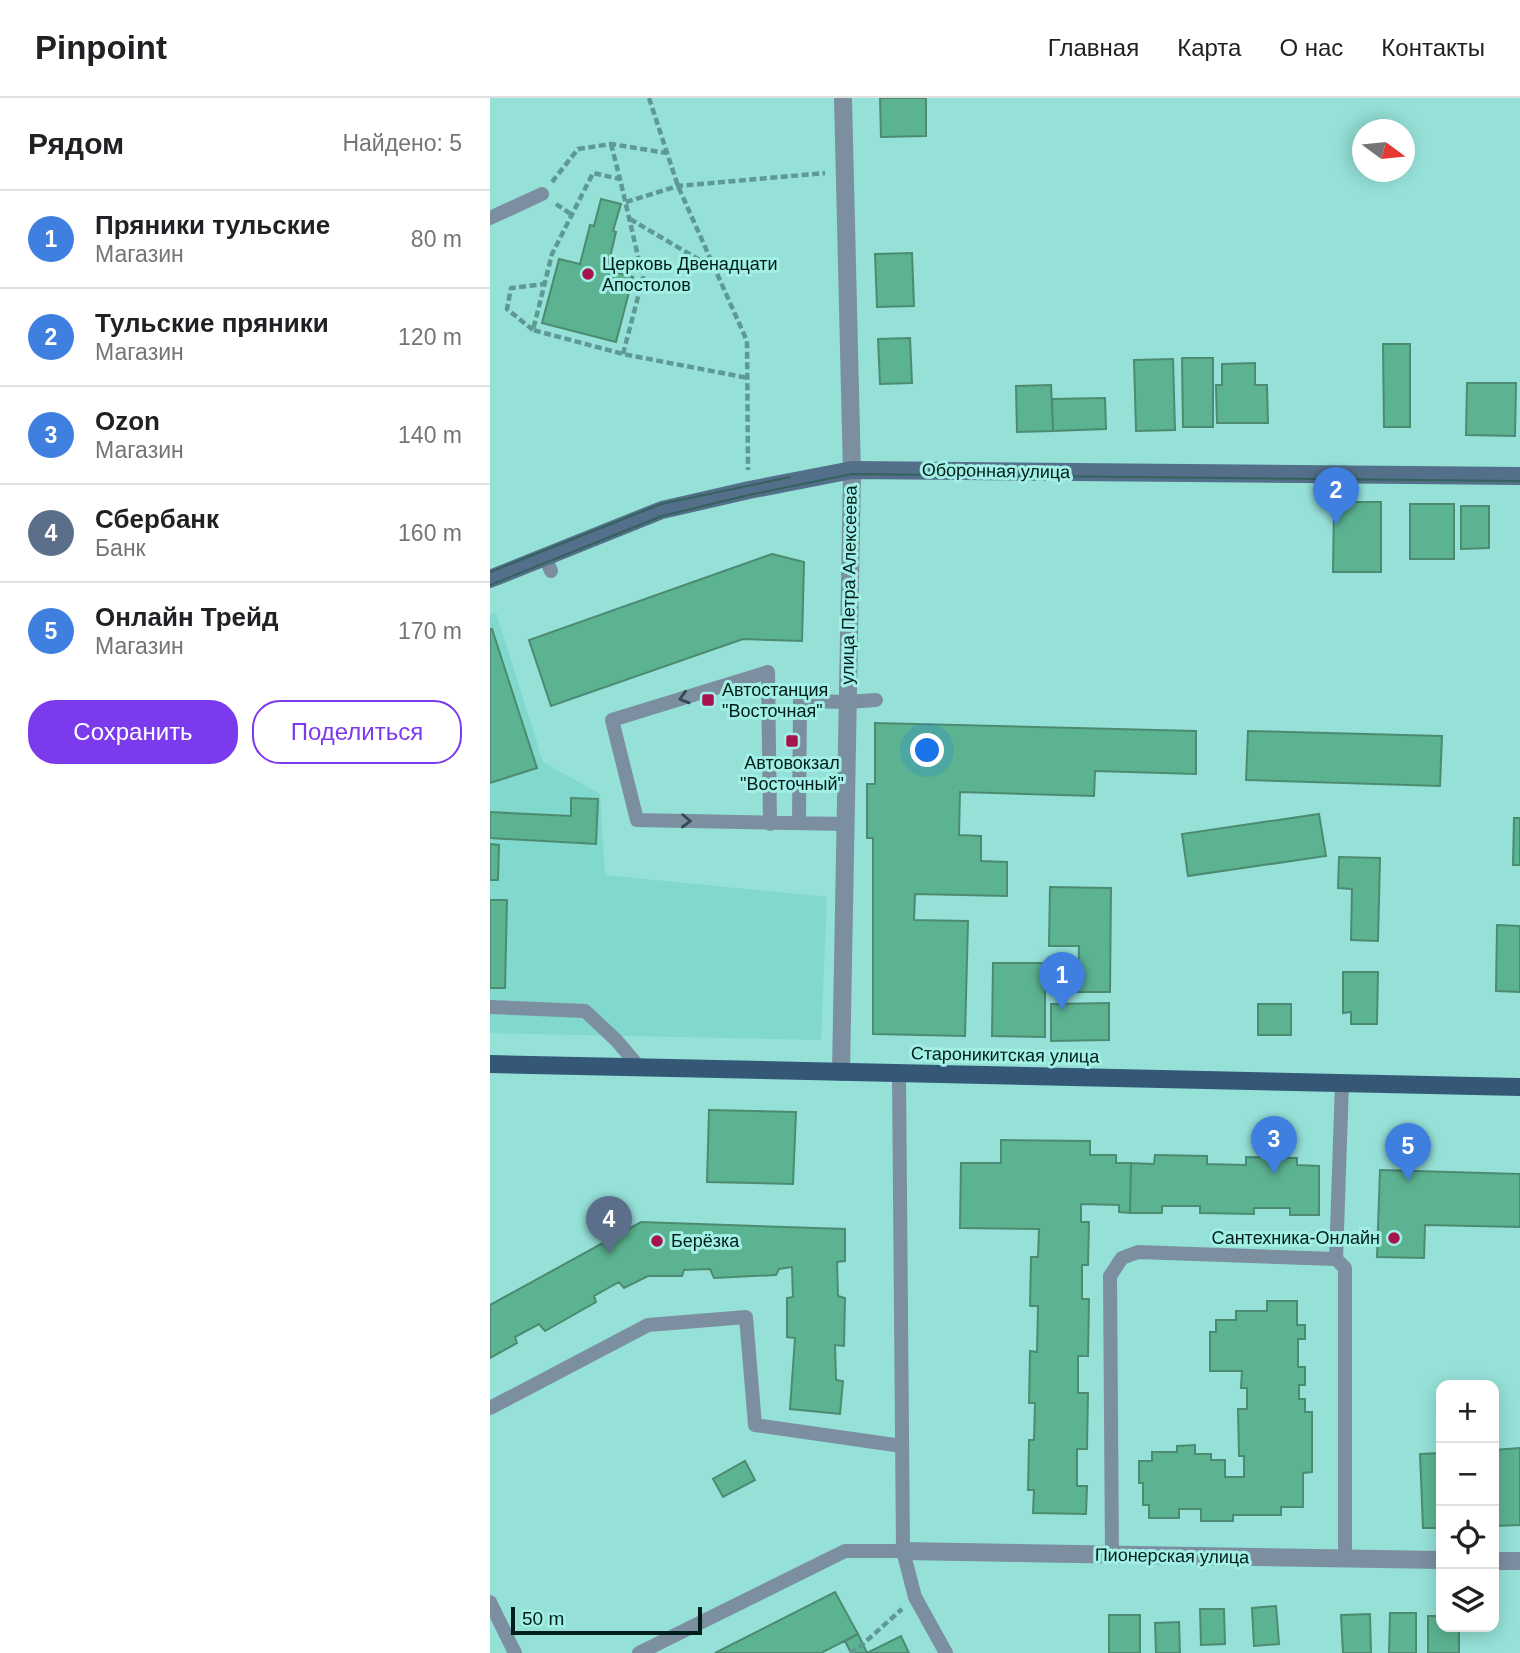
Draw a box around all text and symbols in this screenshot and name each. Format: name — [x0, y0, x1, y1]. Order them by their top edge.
text: Pinpoint — [35, 29, 167, 66]
text: Главная — [1048, 34, 1139, 61]
text: Карта — [1177, 34, 1241, 61]
text: О нас — [1279, 34, 1343, 61]
text: Контакты — [1381, 34, 1485, 61]
north arrow — [1352, 119, 1415, 182]
text: Рядом — [28, 127, 124, 160]
text: Найдено: 5 — [342, 130, 462, 156]
text: Пряники тульские — [95, 210, 330, 240]
text: 1 — [45, 226, 57, 252]
text: 80 m — [411, 226, 462, 252]
text: Магазин — [95, 241, 184, 267]
place label: Церковь Двенадцати Апостолов — [602, 254, 778, 295]
marker: Церковь Двенадцати Апостолов — [580, 266, 596, 282]
text: Тульские пряники — [95, 308, 329, 338]
text: 2 — [45, 324, 57, 350]
text: 120 m — [398, 324, 462, 350]
text: Магазин — [95, 339, 184, 365]
text: Ozon — [95, 406, 160, 436]
text: 3 — [45, 422, 57, 448]
text: 140 m — [398, 422, 462, 448]
text: Магазин — [95, 437, 184, 463]
street label: Оборонная улица — [922, 460, 1071, 482]
pin: 2 — [1313, 467, 1359, 525]
street label: улица Петра Алексеева — [837, 484, 861, 685]
text: Сбербанк — [95, 504, 219, 534]
text: 4 — [45, 520, 57, 546]
text: 160 m — [398, 520, 462, 546]
text: Банк — [95, 535, 146, 561]
text: Онлайн Трейд — [95, 602, 279, 632]
text: 5 — [45, 618, 57, 644]
text: 170 m — [398, 618, 462, 644]
text: Магазин — [95, 633, 184, 659]
place label: Автостанция "Восточная" — [722, 680, 828, 721]
one-way arrow — [678, 690, 690, 704]
marker: Автостанция "Восточная" — [700, 692, 716, 708]
button: Сохранить — [28, 700, 238, 764]
button: Поделиться — [252, 700, 462, 764]
marker: Автовокзал "Восточный" — [784, 733, 800, 749]
your location — [910, 733, 944, 767]
place label: Автовокзал "Восточный" — [740, 753, 844, 794]
one-way arrow — [681, 814, 692, 829]
pin: 1 — [1039, 952, 1085, 1010]
street label: Староникитская улица — [911, 1043, 1100, 1067]
pin: 3 — [1251, 1116, 1297, 1174]
pin: 5 — [1385, 1123, 1431, 1181]
pin: 4 — [586, 1196, 632, 1254]
place label: Сантехника-Онлайн — [1211, 1228, 1380, 1248]
marker: Сантехника-Онлайн — [1386, 1230, 1402, 1246]
place label: Берёзка — [671, 1231, 740, 1251]
marker: Берёзка — [649, 1233, 665, 1249]
map controls — [1436, 1380, 1499, 1632]
button: + — [1436, 1380, 1499, 1443]
button: − — [1436, 1443, 1499, 1506]
button: locate — [1436, 1506, 1499, 1569]
street label: Пионерская улица — [1095, 1545, 1250, 1567]
button: layers — [1436, 1569, 1499, 1632]
scale bar — [511, 1604, 702, 1636]
text: 50 m — [522, 1608, 564, 1629]

